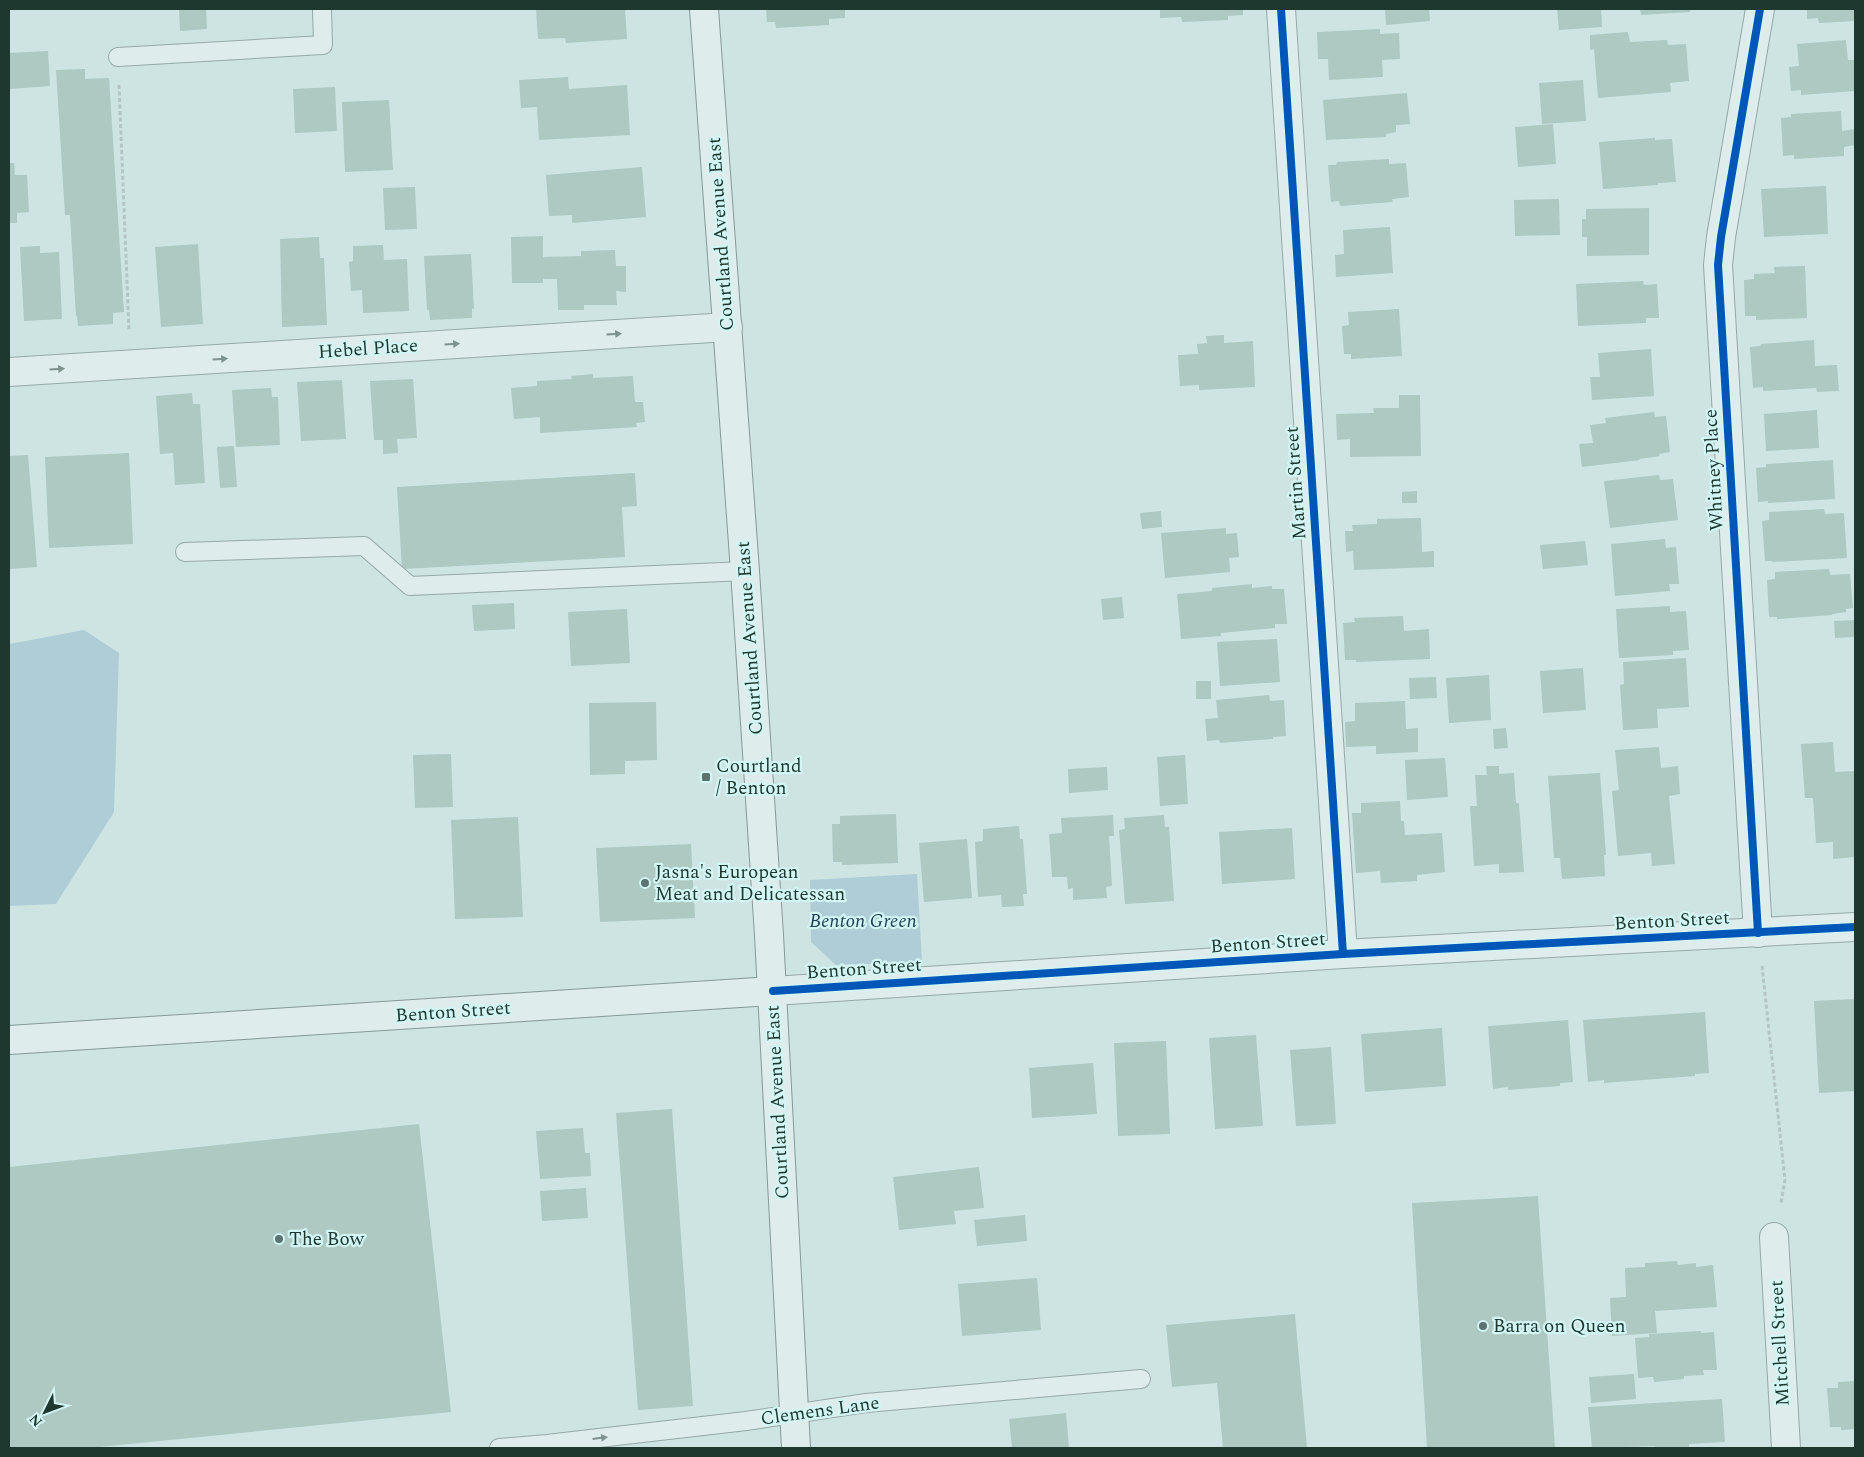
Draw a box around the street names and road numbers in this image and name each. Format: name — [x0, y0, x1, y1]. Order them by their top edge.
street label: Courtland Avenue East — [700, 136, 742, 332]
street label: Hebel Place — [317, 331, 419, 367]
street label: Whitney Place — [1696, 408, 1732, 532]
street label: Martin Street — [1278, 425, 1314, 541]
street label: Courtland Avenue East — [729, 540, 771, 736]
street label: Benton Street — [1614, 903, 1731, 939]
street label: Benton Street — [1209, 924, 1327, 961]
street label: Benton Street — [805, 950, 923, 987]
street label: Benton Street — [394, 993, 512, 1030]
street label: Courtland Avenue East — [758, 1004, 798, 1200]
street label: Mitchell Street — [1762, 1279, 1798, 1407]
street label: Clemens Lane — [759, 1388, 881, 1434]

